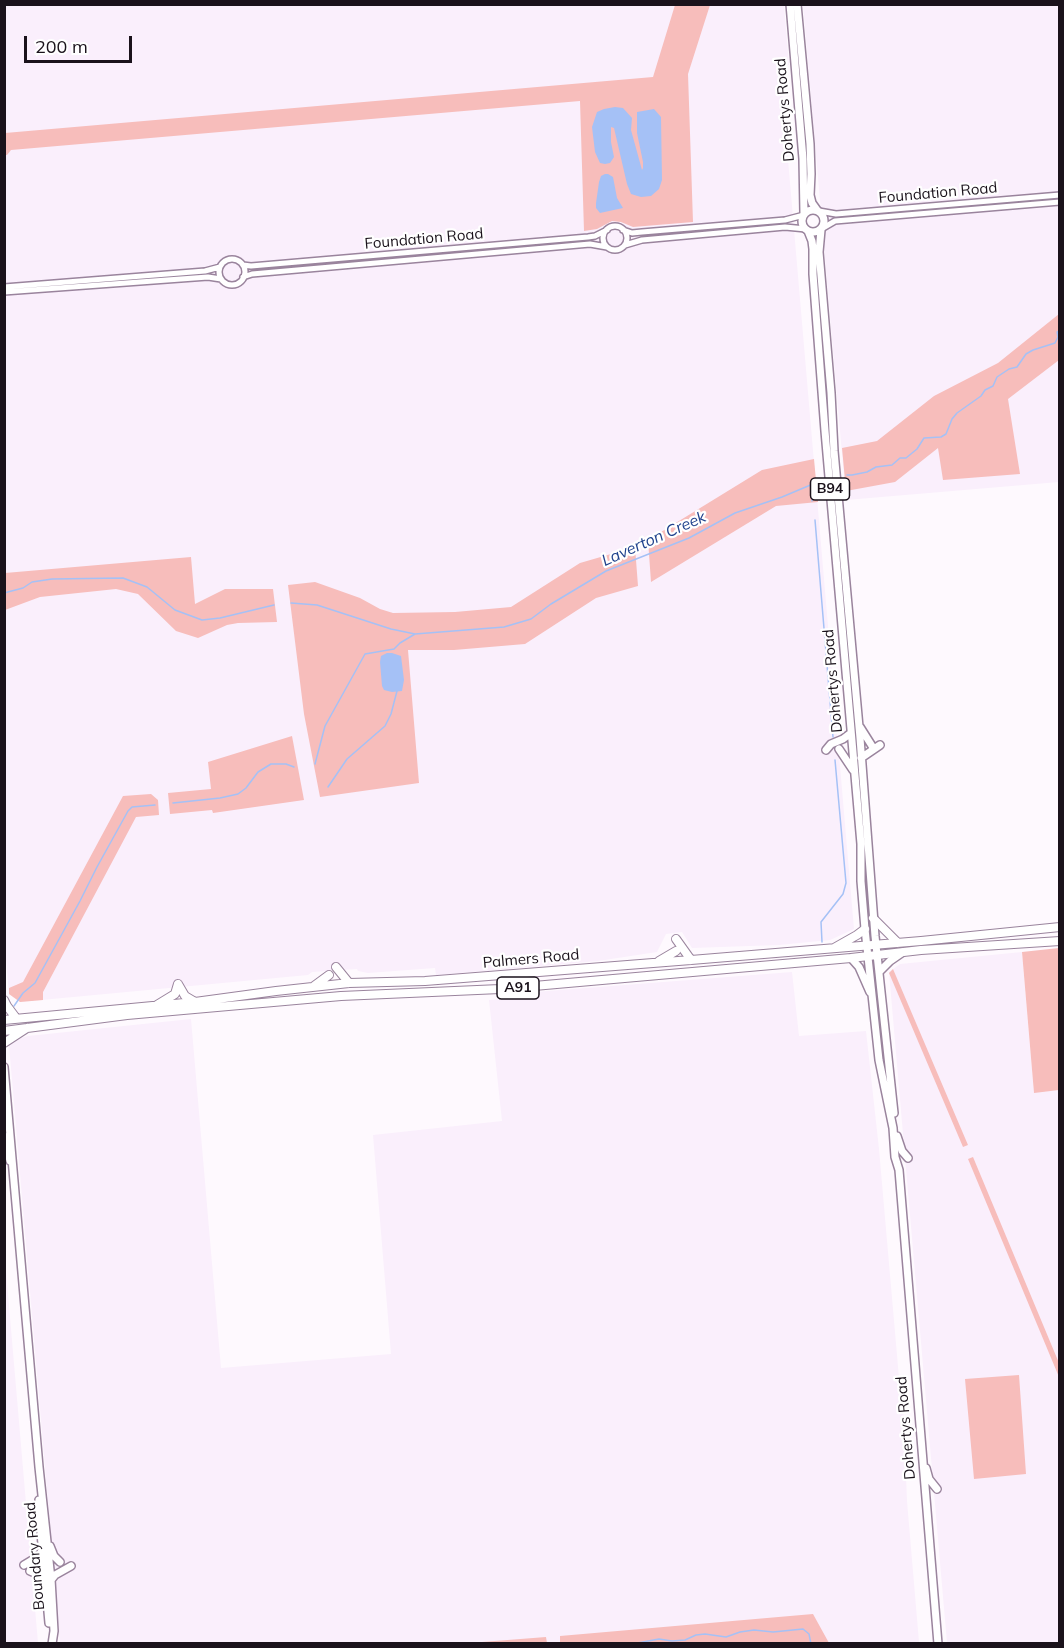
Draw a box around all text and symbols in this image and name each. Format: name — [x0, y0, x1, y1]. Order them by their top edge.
scale bar — [27, 24, 135, 62]
text: 200 m — [35, 35, 88, 58]
street label: Dohertys Road — [772, 57, 798, 163]
street label: Foundation Road — [878, 179, 998, 207]
street label: Foundation Road — [364, 225, 484, 253]
road number: B94 — [810, 478, 850, 500]
water label: Laverton Creek — [599, 507, 709, 571]
street label: Dohertys Road — [820, 628, 846, 734]
street label: Palmers Road — [482, 946, 580, 972]
road number: A91 — [497, 977, 539, 999]
street label: Dohertys Road — [893, 1375, 919, 1481]
street label: Boundary Road — [21, 1501, 49, 1611]

